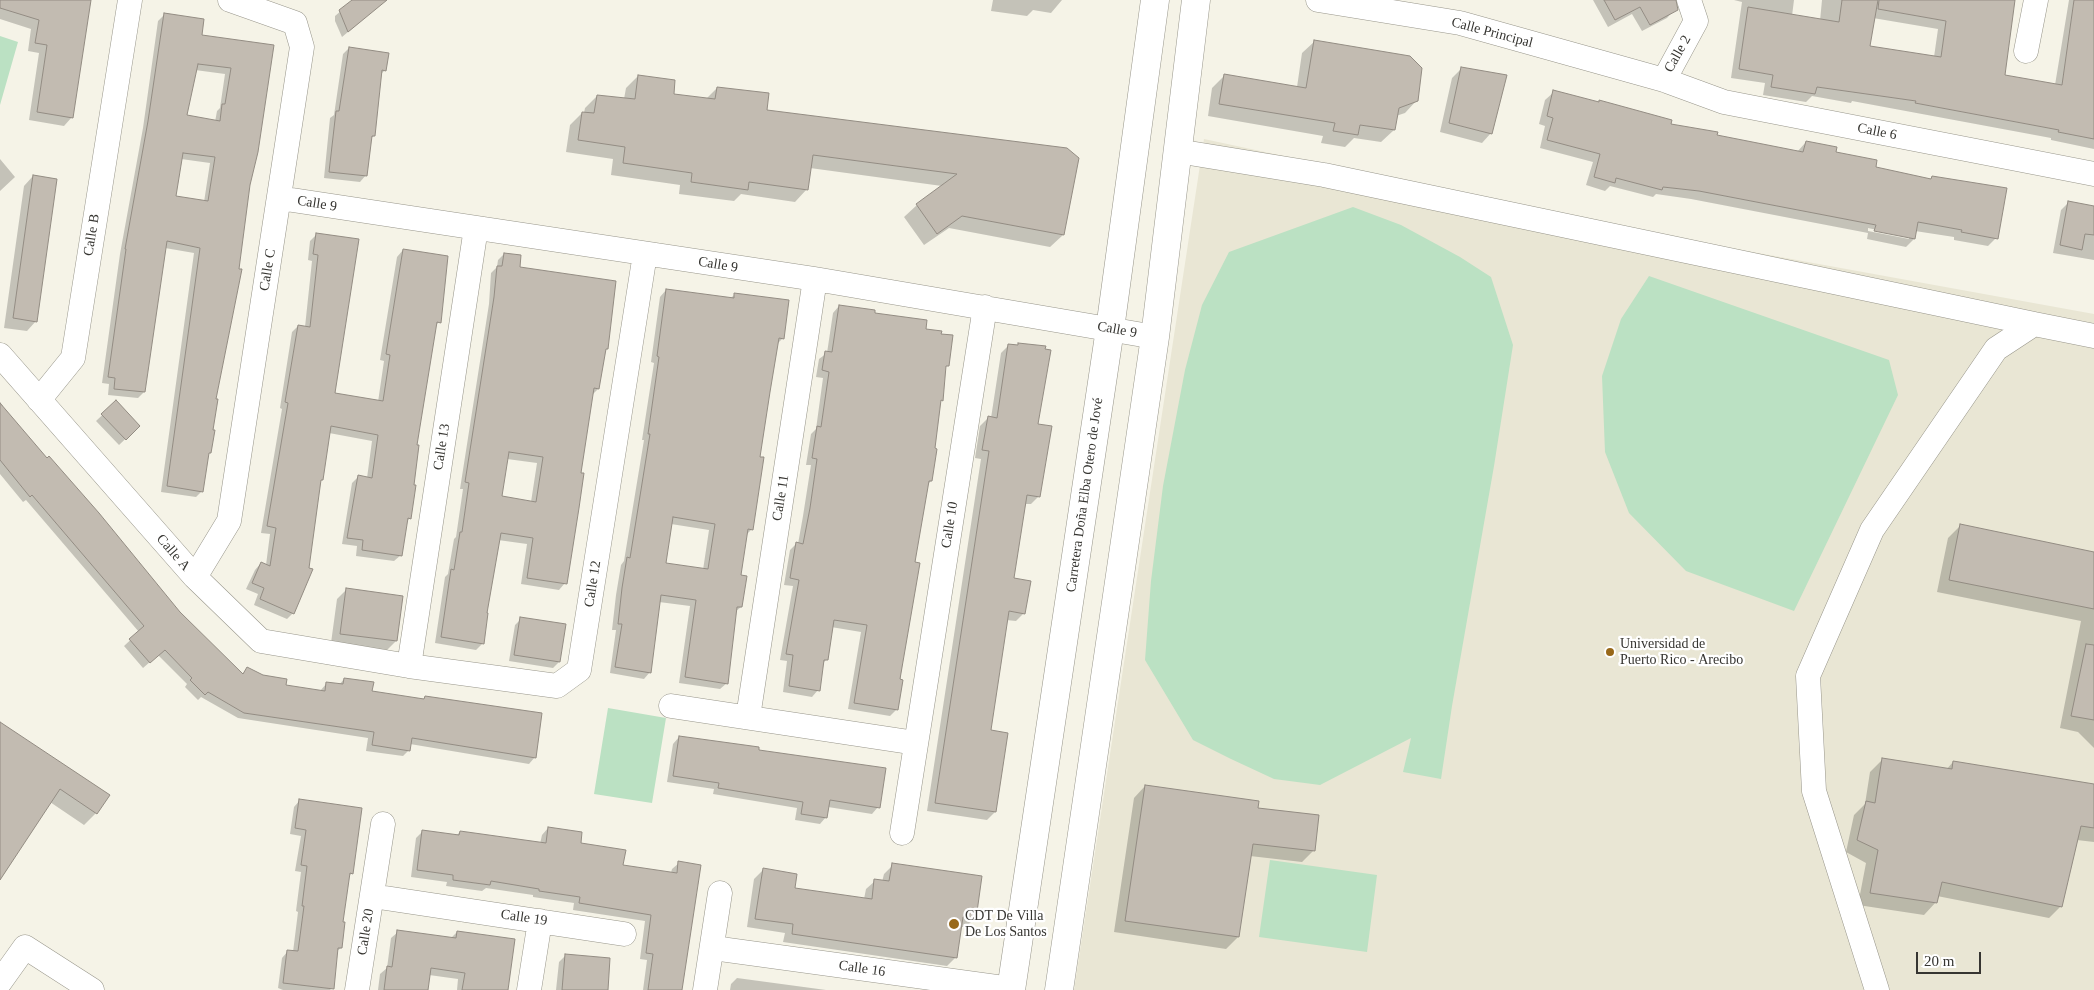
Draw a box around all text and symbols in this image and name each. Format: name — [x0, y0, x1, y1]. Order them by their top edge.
street label: Calle Principal — [1449, 14, 1535, 52]
street label: Calle 2 — [1661, 32, 1695, 76]
street label: Calle 6 — [1856, 120, 1898, 144]
street label: Calle 9 — [296, 193, 338, 215]
street label: Calle B — [80, 213, 104, 257]
street label: Calle C — [256, 248, 280, 292]
street label: Calle 9 — [697, 254, 739, 276]
street label: Calle 9 — [1096, 318, 1138, 342]
street label: Carretera Doña Elba Otero de Jové — [1063, 397, 1107, 593]
street label: Calle 13 — [430, 422, 454, 472]
street label: Calle 11 — [769, 474, 793, 522]
street label: Calle 10 — [938, 500, 962, 550]
street label: Calle A — [153, 531, 193, 575]
street label: Calle 12 — [581, 559, 605, 609]
place label: Universidad de Puerto Rico - Arecibo — [1620, 636, 1743, 669]
marker: Universidad de Puerto Rico - Arecibo — [1604, 646, 1616, 658]
street label: Calle 19 — [500, 906, 548, 930]
street label: Calle 20 — [354, 907, 378, 957]
place label: CDT De Villa De Los Santos — [965, 908, 1047, 940]
marker: CDT De Villa De Los Santos — [947, 917, 961, 931]
scale bar — [1919, 942, 1984, 974]
text: 20 m — [1924, 953, 1954, 969]
street label: Calle 16 — [838, 957, 886, 981]

